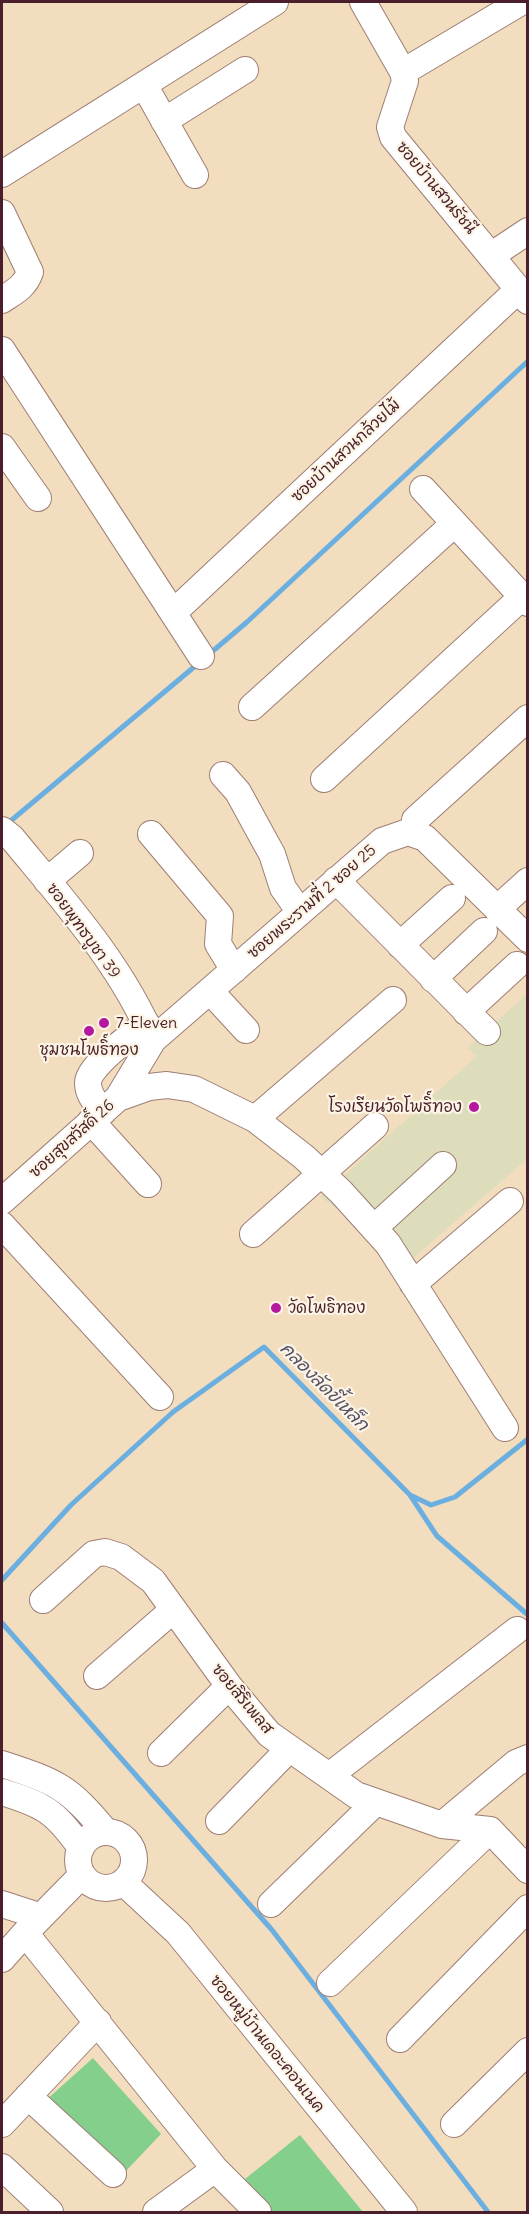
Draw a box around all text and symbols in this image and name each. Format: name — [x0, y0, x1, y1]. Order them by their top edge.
street label: ซอยบ้านสวนรัชนี — [392, 138, 480, 238]
street label: ซอยบ้านสวนกล้วยไม้ — [287, 396, 405, 506]
street label: ซอยพระรามที่ 2 ซอย 25 — [244, 841, 380, 963]
street label: ซอยพุทธบูชา 39 — [42, 880, 124, 982]
place label: 7-Eleven — [116, 1013, 177, 1033]
marker: 7-Eleven — [97, 1016, 111, 1030]
marker: ชุมชนโพธิ์ทอง — [82, 1024, 96, 1038]
place label: ชุมชนโพธิ์ทอง — [39, 1040, 139, 1060]
street label: ซอยสุขสวัสดิ์ 26 — [26, 1096, 118, 1182]
place label: โรงเรียนวัดโพธิ์ทอง — [329, 1097, 462, 1117]
marker: โรงเรียนวัดโพธิ์ทอง — [467, 1100, 481, 1114]
place label: วัดโพธิทอง — [288, 1298, 365, 1318]
marker: วัดโพธิทอง — [269, 1301, 283, 1315]
water label: คลองลัดขี้เหล็ก — [275, 1338, 373, 1436]
street label: ซอยสิริเพลส — [207, 1660, 277, 1738]
street label: ซอยหมู่บ้านเดอะคอนเนค — [206, 1971, 328, 2117]

